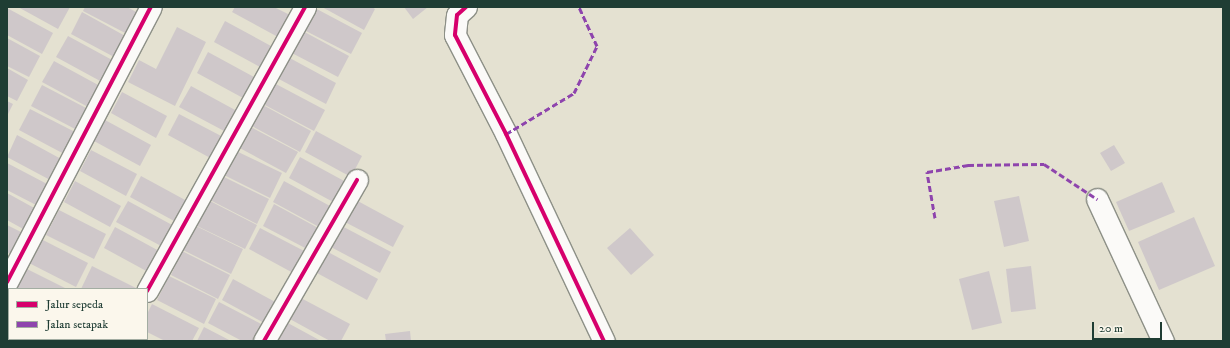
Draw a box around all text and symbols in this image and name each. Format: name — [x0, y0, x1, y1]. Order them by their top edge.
legend — [8, 288, 148, 340]
text: Jalur sepeda — [46, 297, 103, 312]
scale bar — [1094, 314, 1164, 340]
text: Jalan setapak — [46, 317, 108, 332]
text: 20 m — [1099, 321, 1123, 336]

